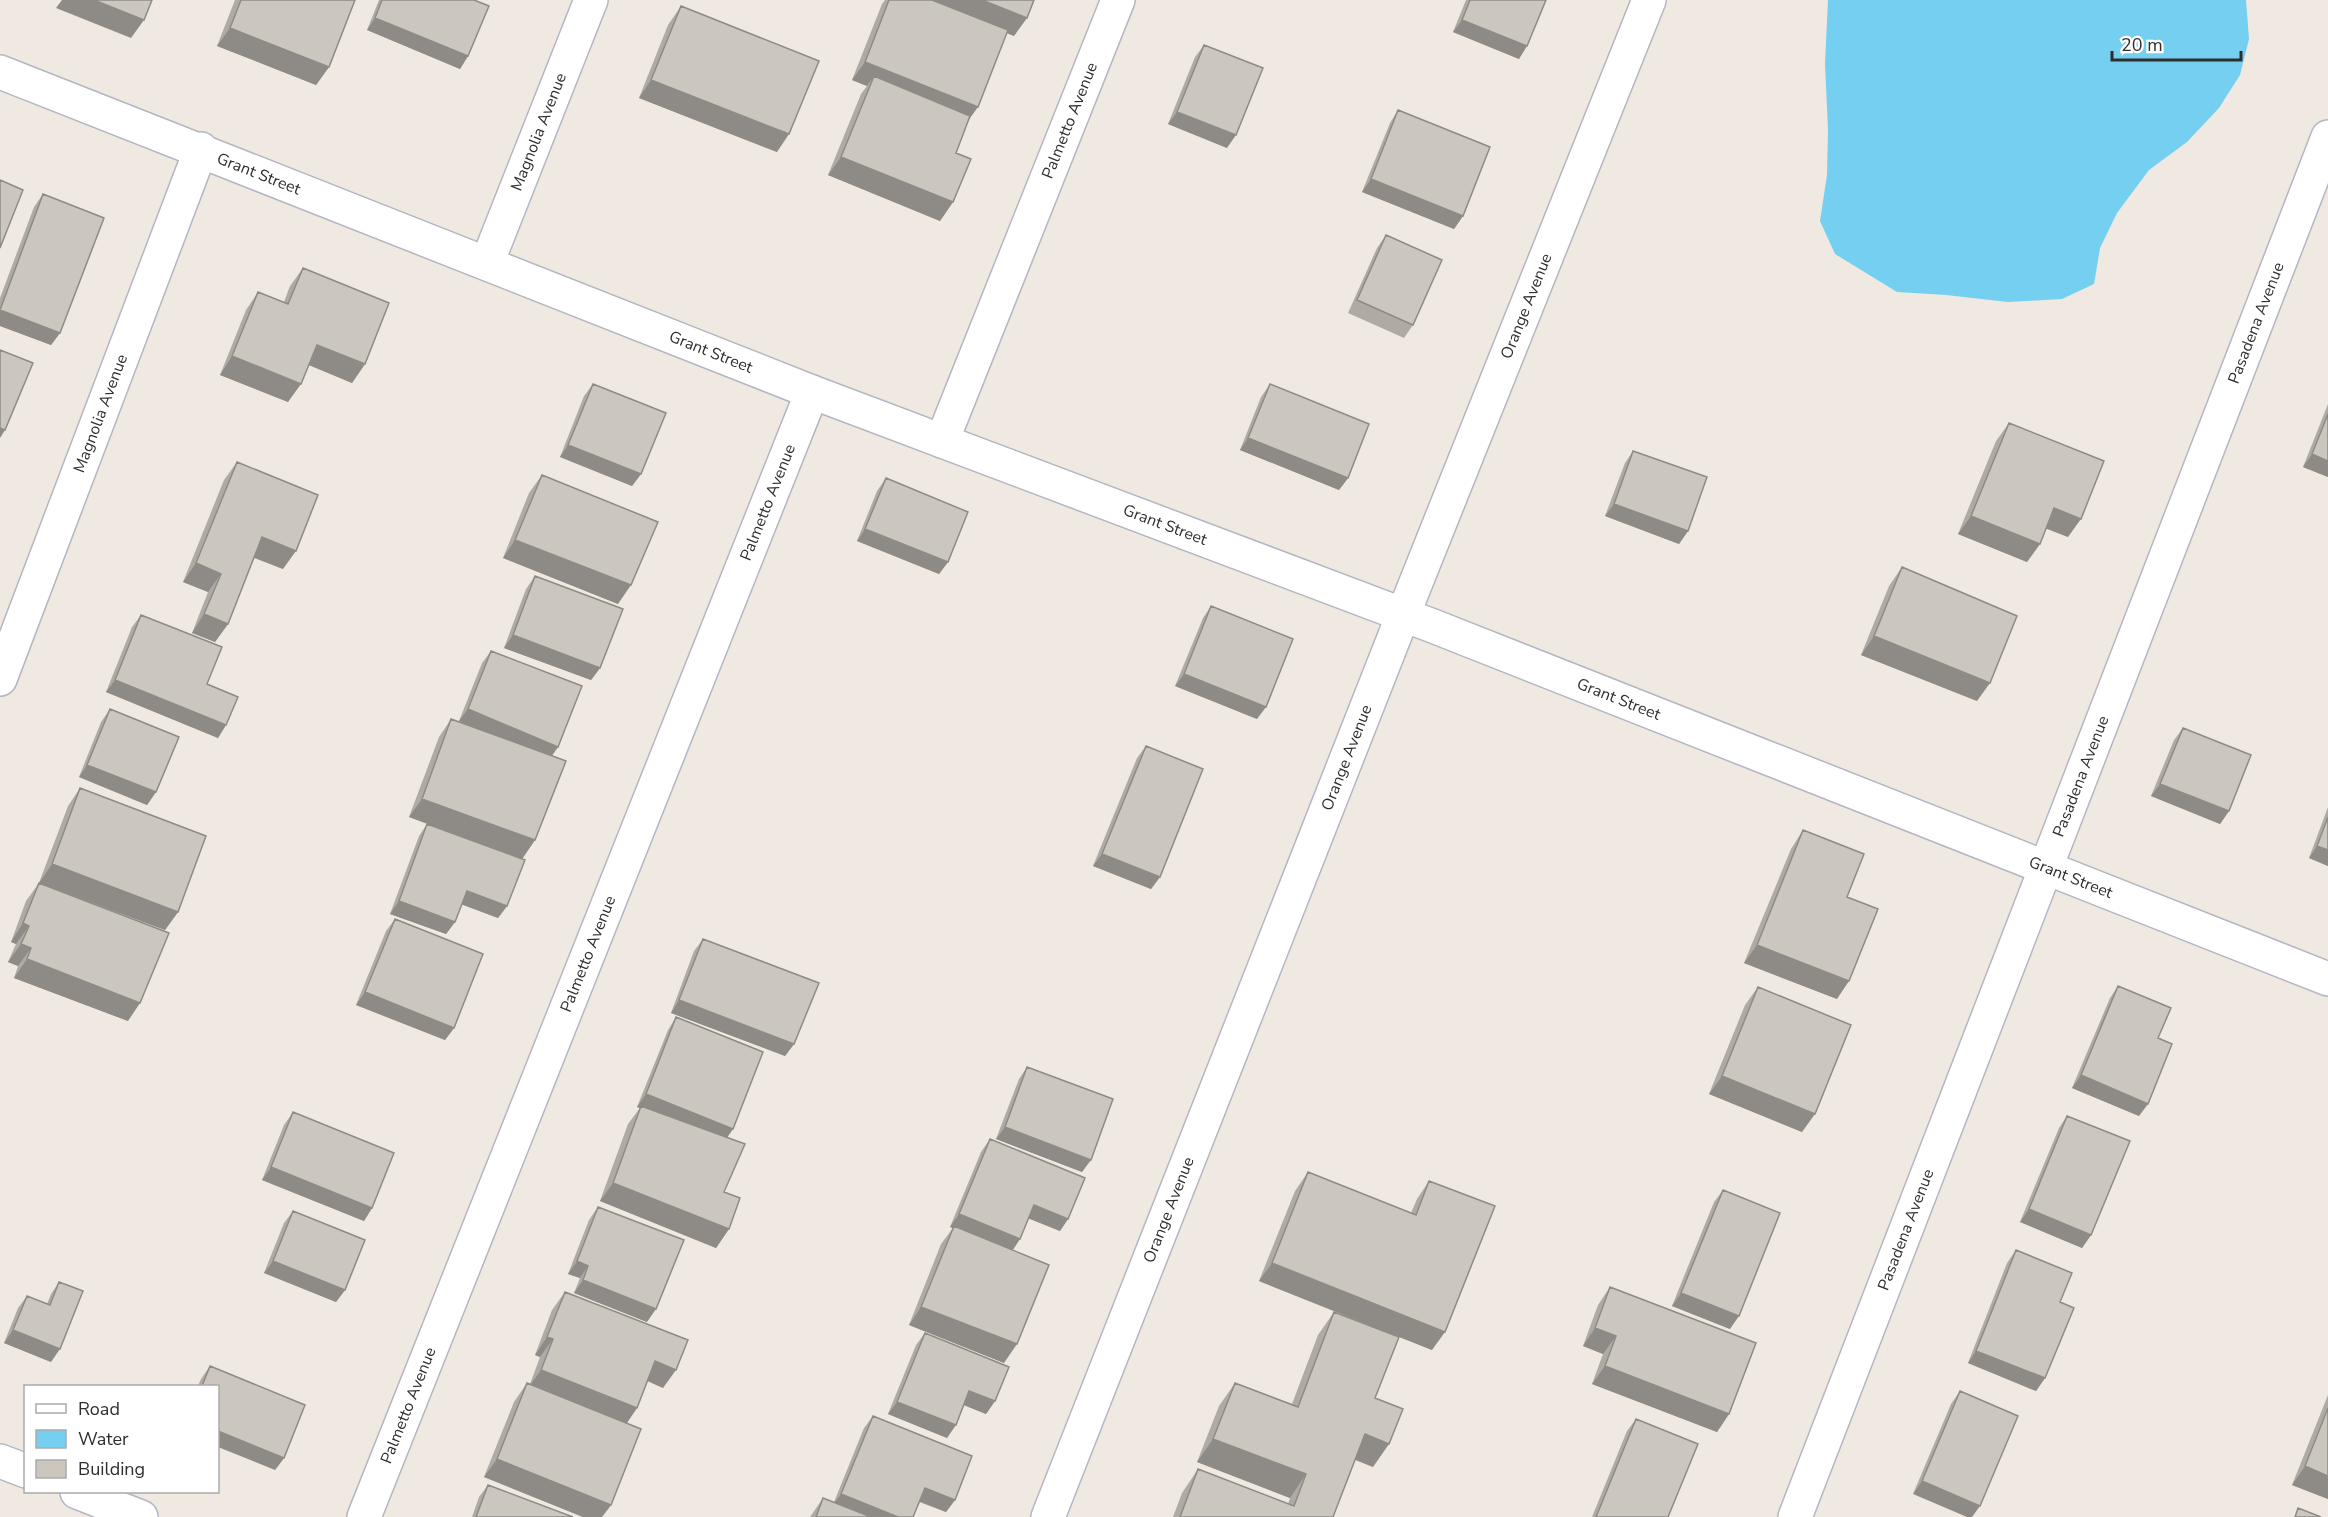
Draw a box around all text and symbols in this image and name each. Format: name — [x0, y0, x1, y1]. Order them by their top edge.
scale bar — [2112, 24, 2241, 62]
text: 20 m — [2121, 33, 2163, 57]
street label: Palmetto Avenue — [1037, 59, 1103, 182]
street label: Magnolia Avenue — [506, 70, 572, 194]
street label: Grant Street — [214, 148, 304, 200]
street label: Orange Avenue — [1496, 250, 1558, 362]
street label: Pasadena Avenue — [2223, 259, 2290, 387]
street label: Grant Street — [666, 326, 756, 379]
street label: Magnolia Avenue — [68, 351, 133, 476]
street label: Palmetto Avenue — [735, 441, 801, 564]
street label: Grant Street — [1120, 499, 1211, 551]
street label: Grant Street — [1574, 673, 1664, 726]
street label: Orange Avenue — [1316, 702, 1378, 814]
street label: Pasadena Avenue — [2048, 712, 2114, 840]
street label: Grant Street — [2026, 851, 2116, 904]
street label: Palmetto Avenue — [555, 892, 621, 1016]
street label: Orange Avenue — [1138, 1154, 1200, 1266]
street label: Pasadena Avenue — [1873, 1166, 1939, 1294]
street label: Palmetto Avenue — [375, 1344, 441, 1467]
legend — [24, 1385, 219, 1493]
text: Road — [78, 1397, 120, 1421]
text: Water — [78, 1427, 129, 1451]
text: Building — [78, 1457, 145, 1481]

